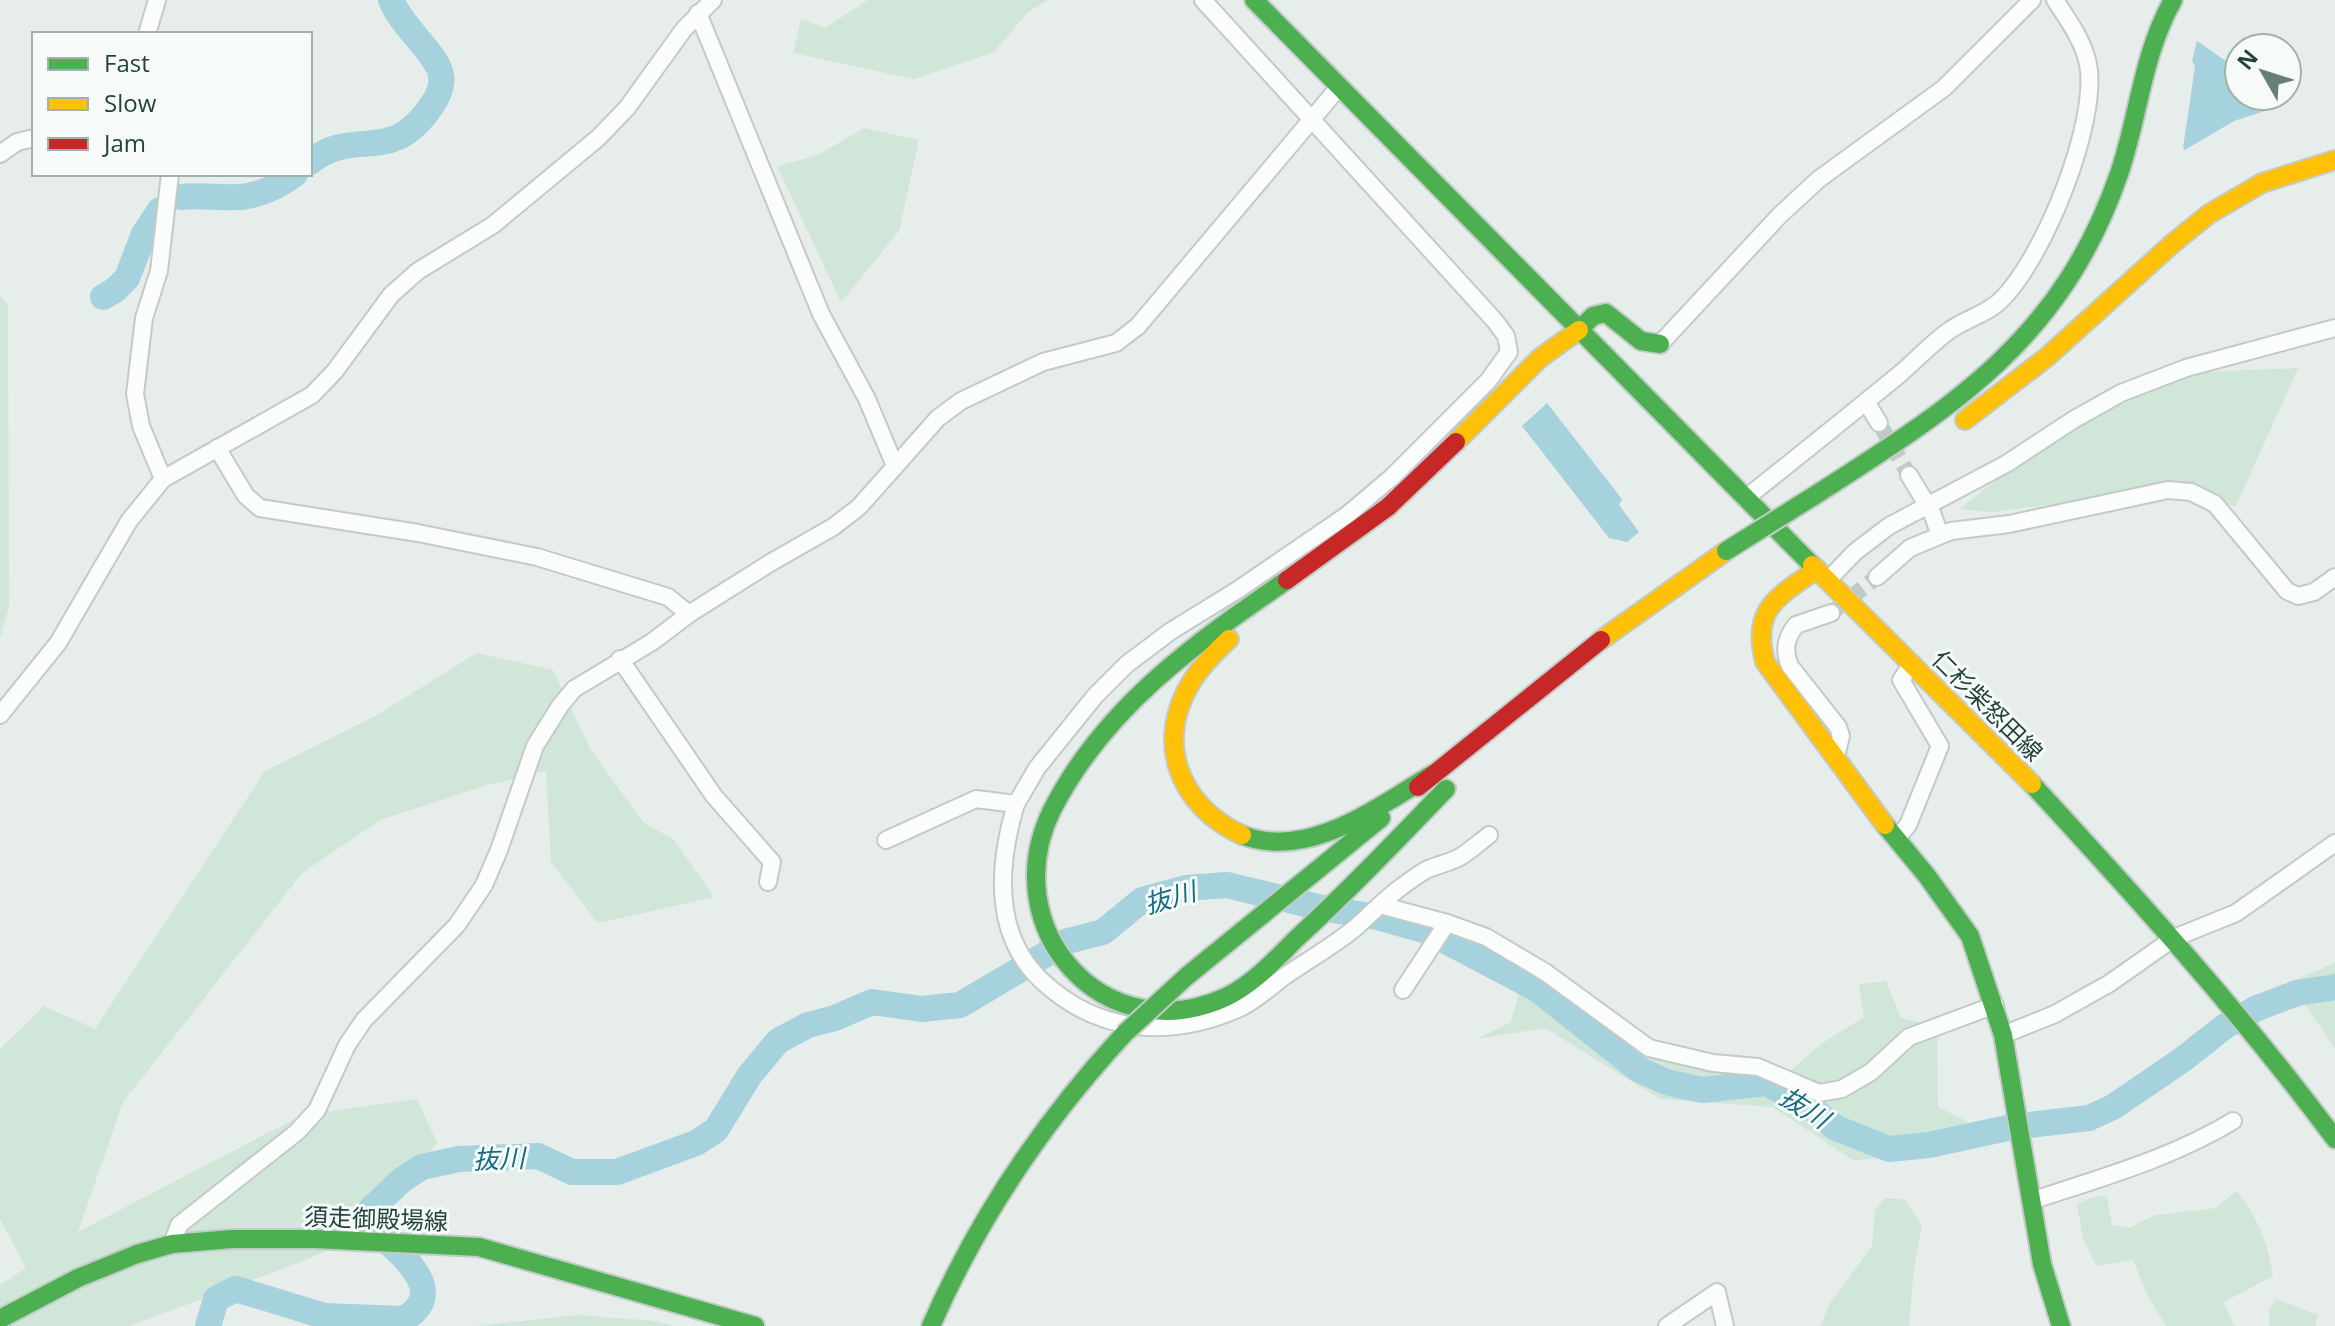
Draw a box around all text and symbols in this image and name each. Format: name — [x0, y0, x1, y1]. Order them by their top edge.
legend — [32, 32, 312, 176]
north arrow — [2223, 32, 2303, 112]
text: N — [2229, 42, 2264, 75]
text: Fast — [104, 46, 150, 79]
text: Slow — [104, 86, 157, 119]
text: Jam — [102, 126, 146, 159]
street label: 仁杉柴怒田線 — [1925, 642, 2051, 768]
water label: 抜川 — [1140, 872, 1203, 921]
water label: 抜川 — [1773, 1078, 1839, 1138]
water label: 抜川 — [472, 1139, 529, 1177]
street label: 須走御殿場線 — [303, 1199, 449, 1237]

